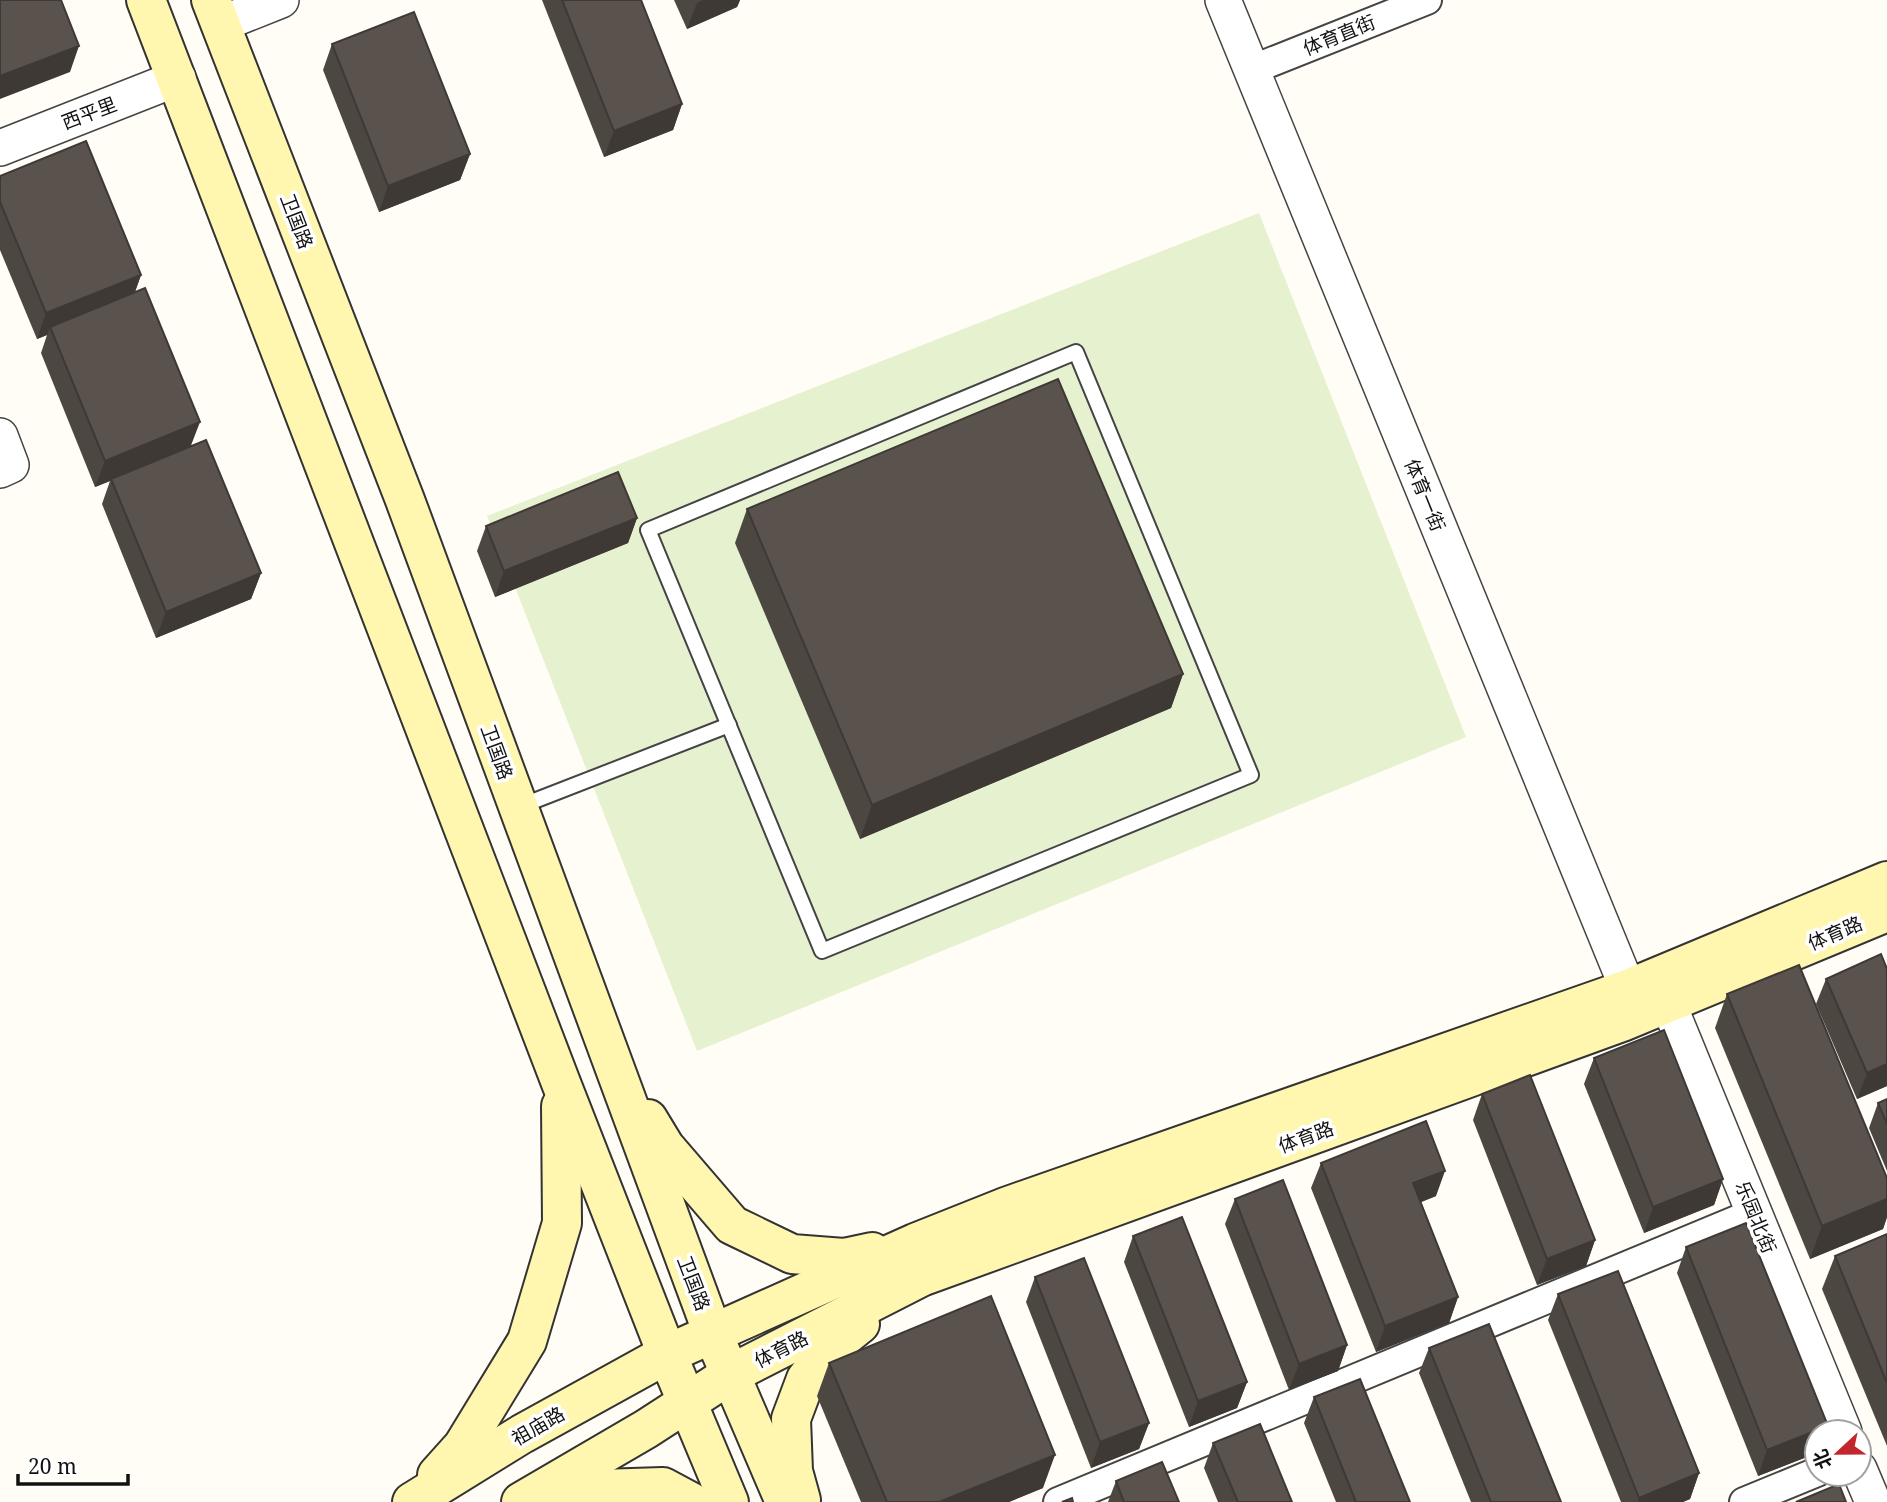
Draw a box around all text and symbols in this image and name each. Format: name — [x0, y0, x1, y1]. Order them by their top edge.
street label: 体育直街 — [1299, 9, 1379, 61]
street label: 西平里 — [58, 91, 120, 135]
street label: 卫国路 — [275, 190, 319, 252]
street label: 体育一街 — [1399, 455, 1451, 535]
street label: 卫国路 — [475, 721, 519, 783]
street label: 体育路 — [1804, 910, 1866, 956]
street label: 体育路 — [1275, 1115, 1337, 1159]
street label: 乐园北街 — [1730, 1177, 1782, 1257]
street label: 卫国路 — [672, 1252, 716, 1314]
street label: 体育路 — [750, 1324, 812, 1374]
street label: 祖庙路 — [507, 1400, 569, 1452]
north arrow — [1803, 1418, 1873, 1488]
scale bar — [18, 1442, 128, 1486]
text: 北 — [1807, 1446, 1838, 1473]
text: 20 m — [28, 1452, 77, 1480]

